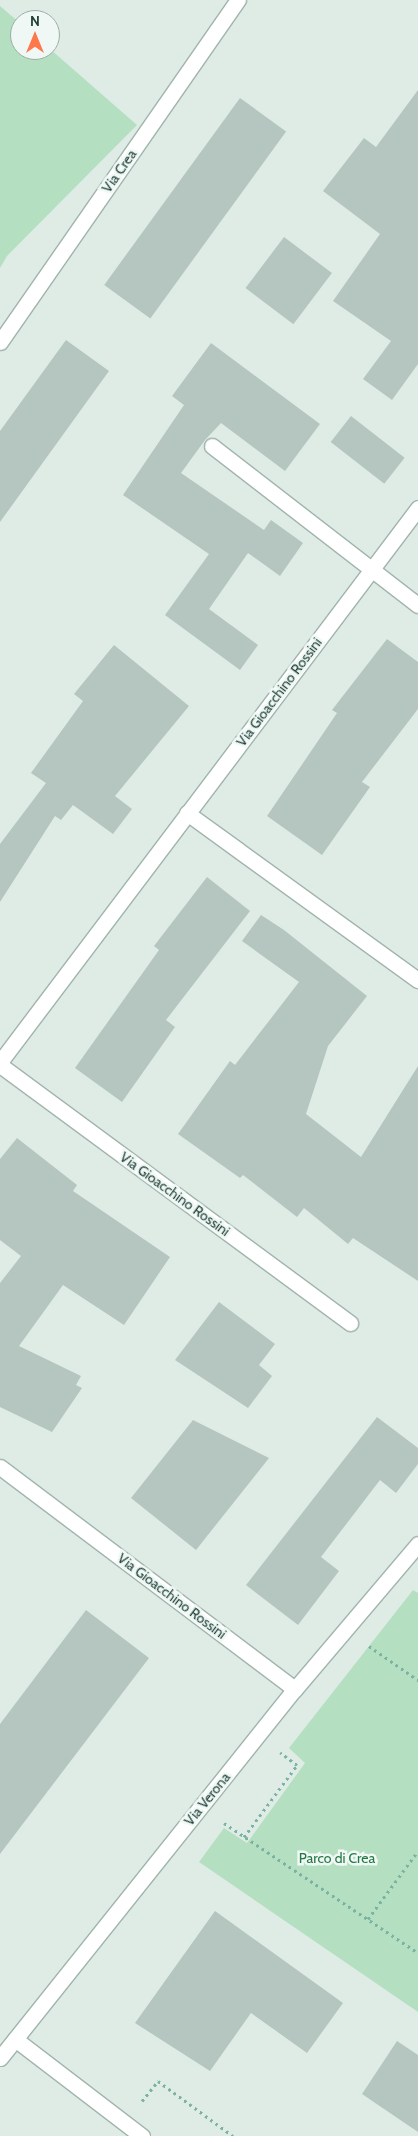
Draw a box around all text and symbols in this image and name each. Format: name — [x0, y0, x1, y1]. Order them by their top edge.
north arrow — [10, 10, 60, 60]
text: N — [30, 12, 40, 30]
street label: Via Crea — [98, 146, 140, 196]
street label: Via Gioacchino Rossini — [233, 634, 325, 750]
street label: Via Gioacchino Rossini — [117, 1148, 233, 1240]
street label: Via Gioacchino Rossini — [114, 1550, 230, 1642]
street label: Via Verona — [181, 1769, 233, 1829]
park label: Parco di Crea — [299, 1850, 375, 1866]

